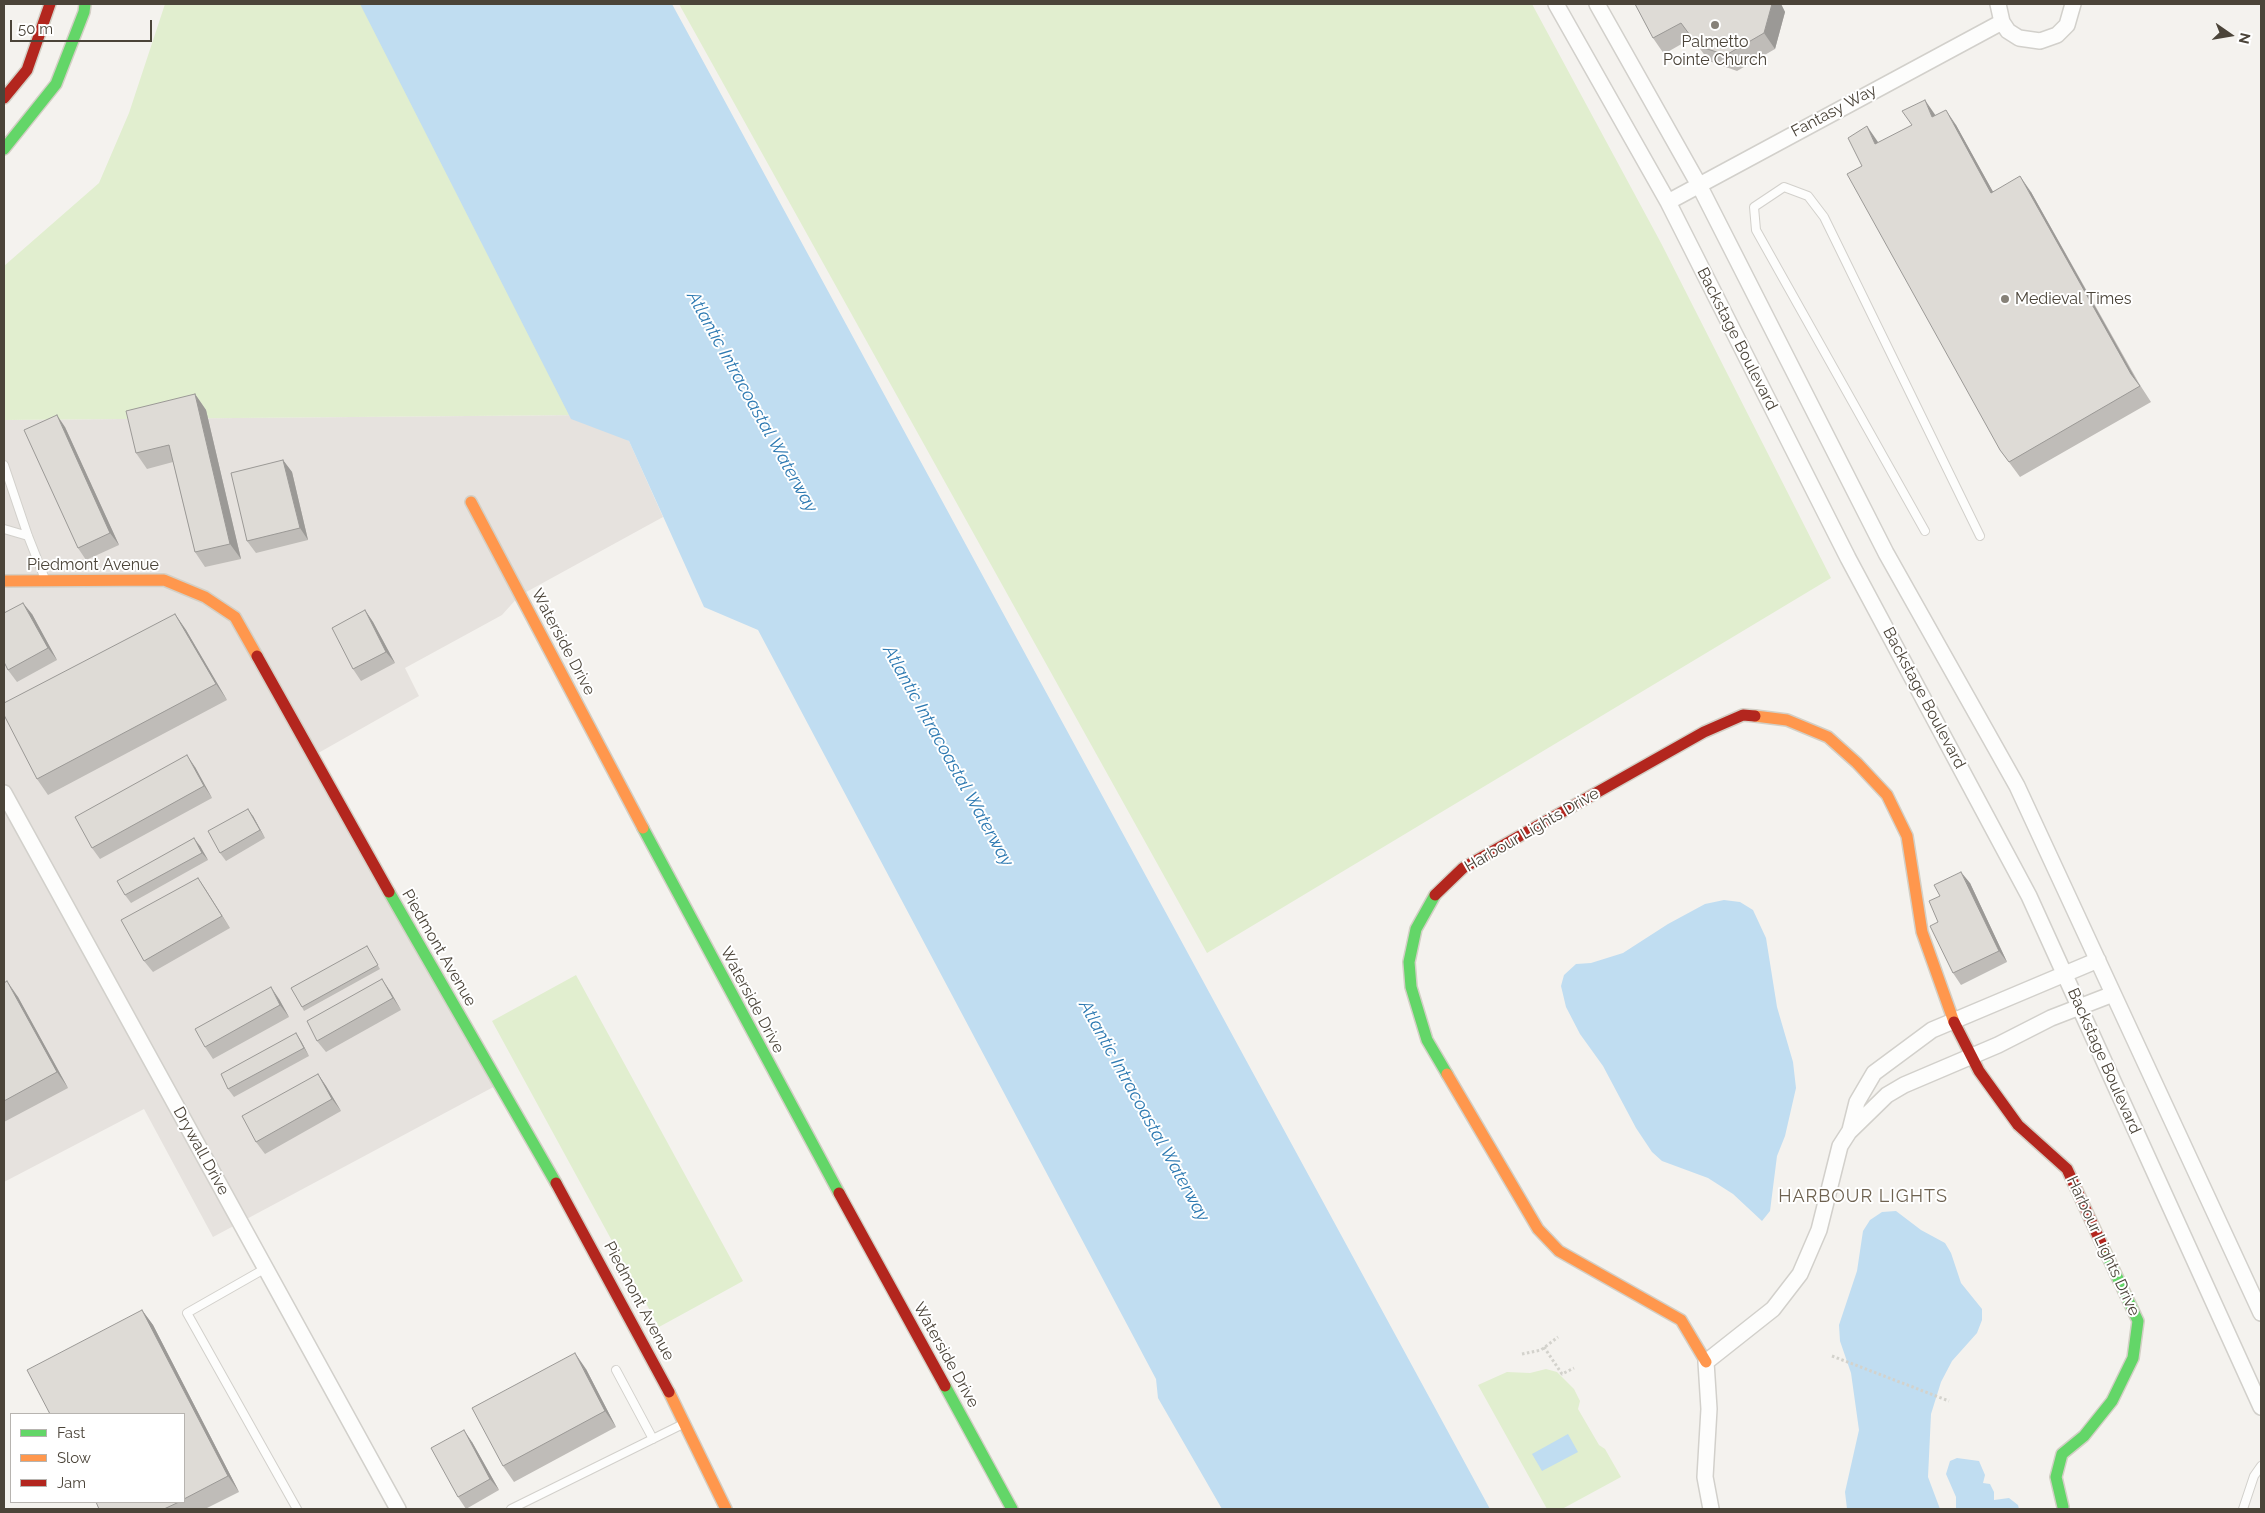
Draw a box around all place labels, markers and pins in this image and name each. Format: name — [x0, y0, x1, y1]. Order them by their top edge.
marker: Palmetto Pointe Church — [1709, 19, 1721, 31]
place label: Palmetto Pointe Church — [1663, 32, 1767, 70]
place label: Medieval Times — [2015, 289, 2131, 309]
marker: Medieval Times — [1999, 293, 2011, 305]

